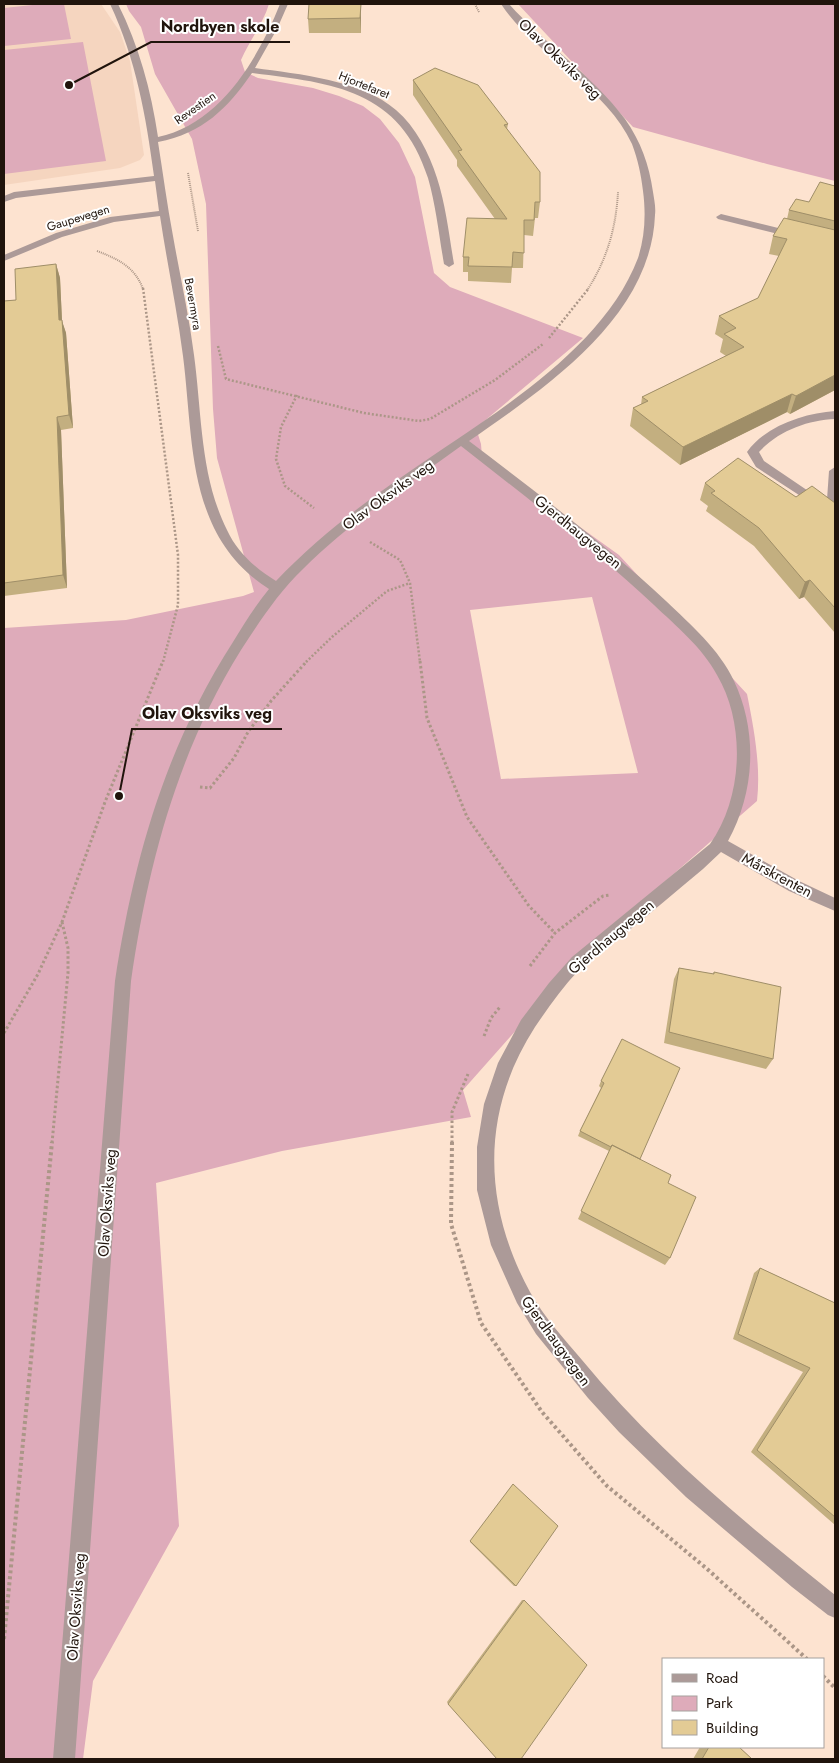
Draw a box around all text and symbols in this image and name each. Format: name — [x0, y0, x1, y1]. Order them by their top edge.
callout: Nordbyen skole — [151, 11, 290, 42]
street label: Olav Oksviks veg — [513, 13, 607, 105]
text: Nordbyen skole — [161, 15, 279, 38]
street label: Hjortefaret — [336, 67, 392, 103]
street label: Revestien — [170, 87, 220, 129]
street label: Gaupevegen — [44, 200, 112, 236]
street label: Bevermyra — [180, 277, 206, 332]
street label: Olav Oksviks veg — [338, 454, 438, 536]
street label: Gjerdhaugvegen — [530, 490, 626, 574]
callout: Olav Oksviks veg — [132, 698, 282, 729]
text: Olav Oksviks veg — [142, 702, 272, 725]
street label: Mårskrenten — [738, 847, 816, 903]
street label: Gjerdhaugvegen — [563, 894, 659, 980]
street label: Olav Oksviks veg — [92, 1148, 122, 1258]
street label: Gjerdhaugvegen — [516, 1291, 596, 1391]
street label: Olav Oksviks veg — [61, 1552, 91, 1662]
legend — [662, 1658, 824, 1748]
text: Road — [706, 1667, 738, 1689]
text: Park — [706, 1692, 733, 1714]
text: Building — [706, 1717, 758, 1739]

